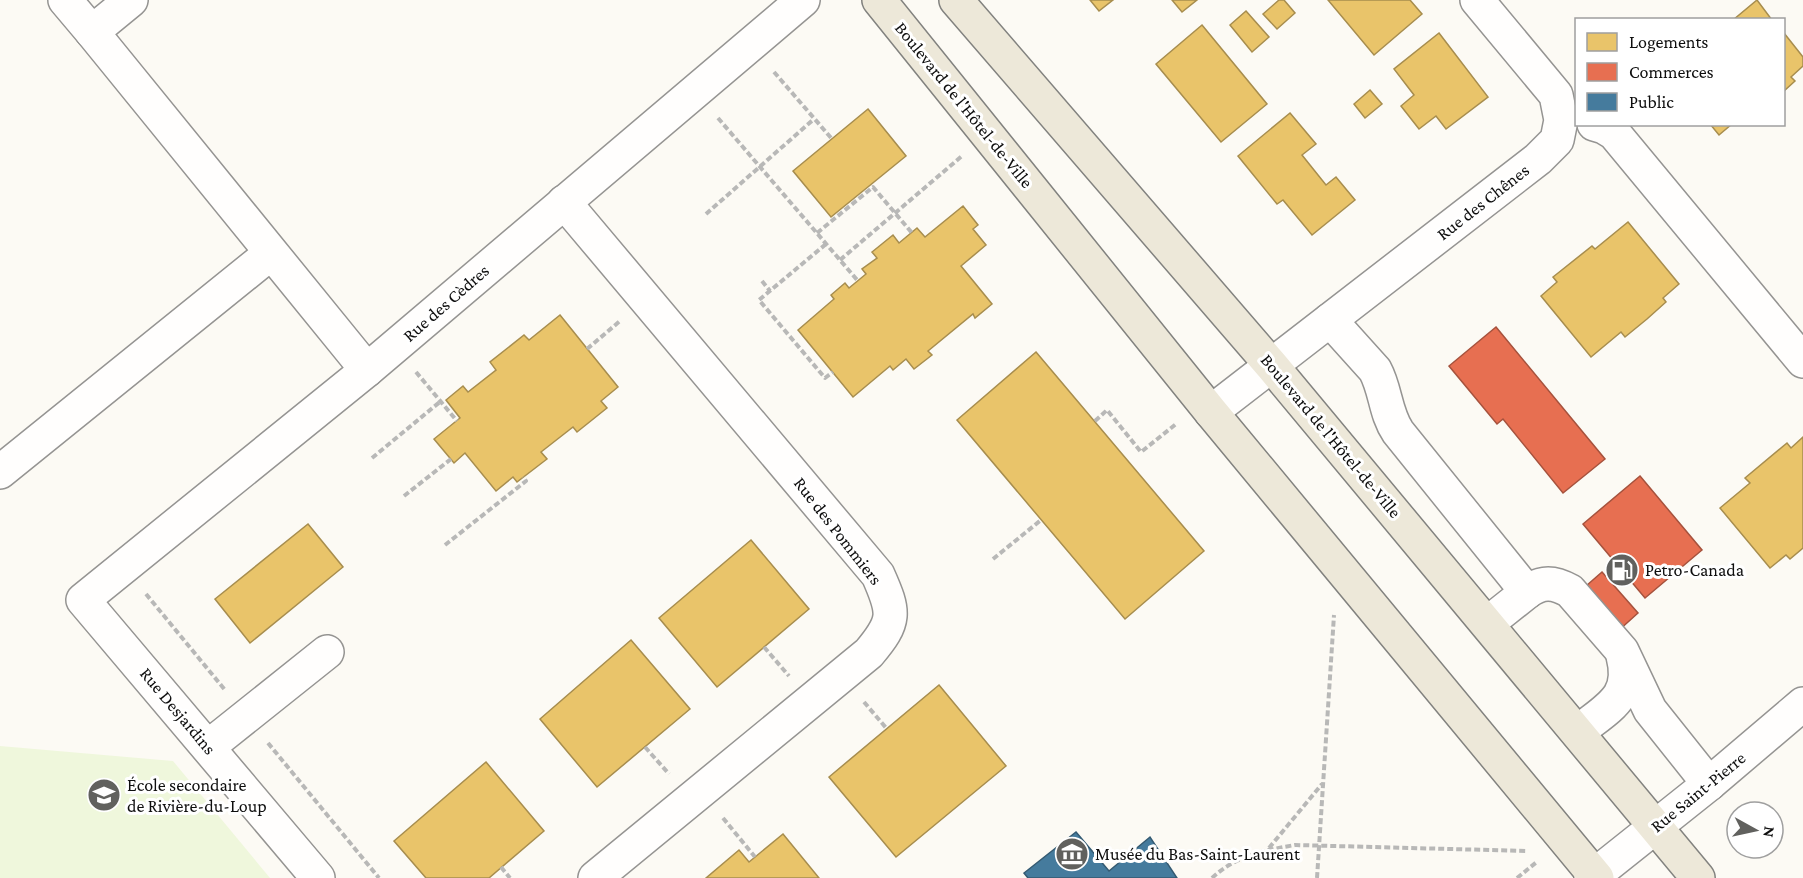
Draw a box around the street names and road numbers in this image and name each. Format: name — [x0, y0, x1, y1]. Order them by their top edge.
street label: Boulevard de l'Hôtel-de-Ville — [891, 18, 1037, 192]
street label: Rue des Chênes — [1433, 160, 1533, 244]
street label: Rue des Cèdres — [399, 260, 493, 346]
street label: Boulevard de l'Hôtel-de-Ville — [1257, 350, 1405, 522]
street label: Rue des Pommiers — [790, 473, 886, 589]
street label: Rue Desjardins — [135, 663, 220, 759]
street label: Rue Saint-Pierre — [1647, 748, 1749, 836]

